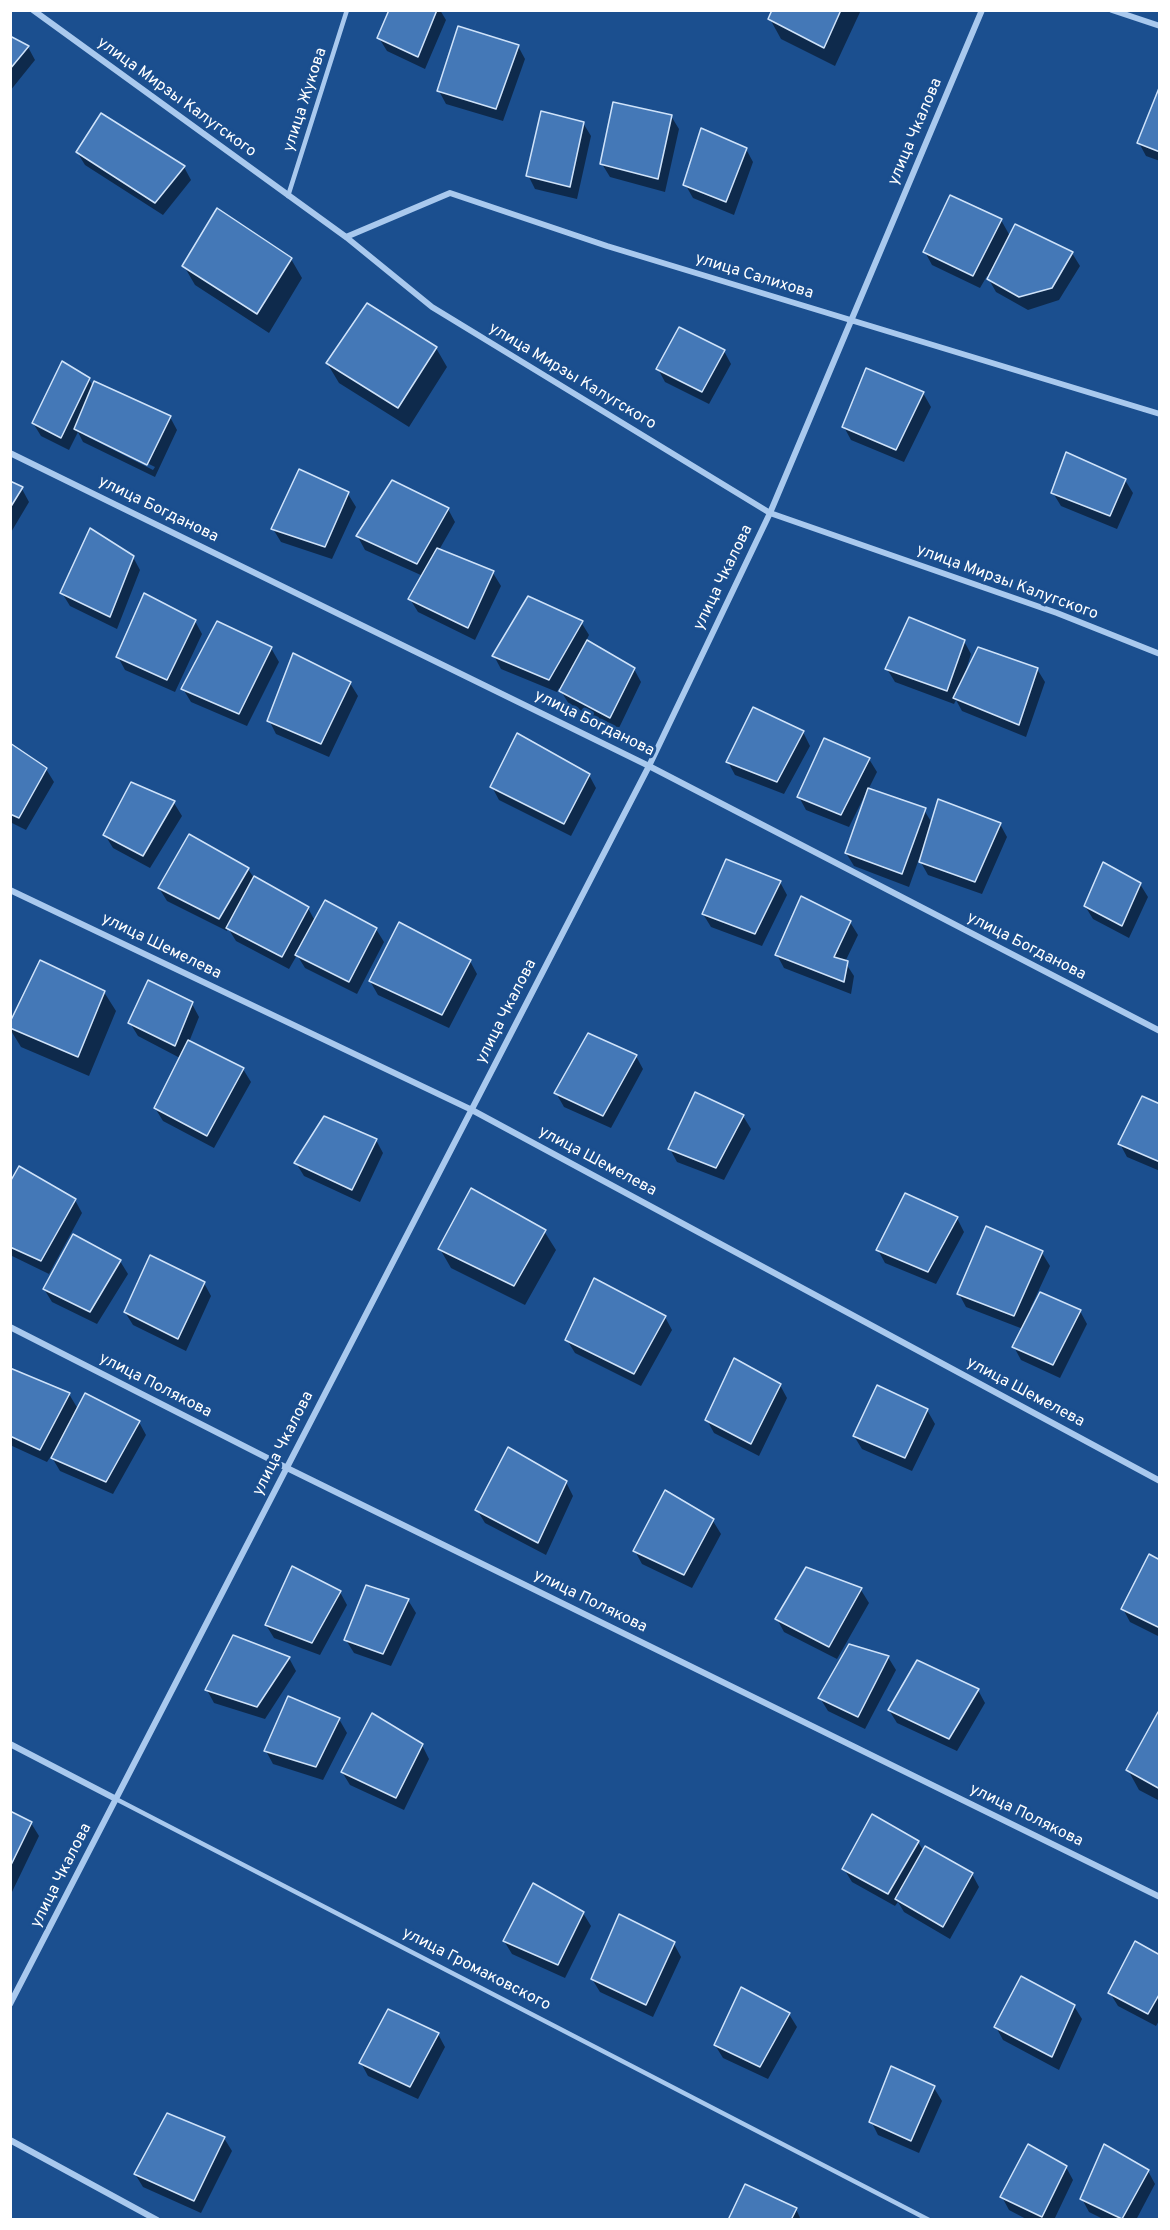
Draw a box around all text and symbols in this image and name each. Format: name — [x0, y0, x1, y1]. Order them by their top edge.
street label: улица Мирзы Калугского — [93, 34, 259, 162]
street label: улица Жукова — [280, 46, 332, 154]
street label: улица Чкалова — [885, 75, 947, 189]
street label: улица Салихова — [693, 250, 815, 304]
street label: улица Мирзы Калугского — [485, 319, 659, 435]
street label: улица Богданова — [95, 473, 221, 547]
street label: улица Чкалова — [690, 522, 758, 634]
street label: улица Мирзы Калугского — [913, 541, 1101, 625]
street label: улица Богданова — [531, 687, 657, 761]
street label: улица Богданова — [963, 909, 1089, 985]
street label: улица Шемелева — [98, 910, 224, 984]
street label: улица Чкалова — [472, 957, 542, 1067]
street label: улица Шемелева — [535, 1123, 659, 1201]
street label: улица Полякова — [95, 1349, 215, 1423]
street label: улица Шемелева — [963, 1354, 1087, 1432]
street label: улица Чкалова — [249, 1389, 319, 1499]
street label: улица Полякова — [530, 1566, 650, 1638]
street label: улица Полякова — [966, 1780, 1086, 1852]
street label: улица Чкалова — [27, 1821, 97, 1931]
street label: улица Громаковского — [399, 1924, 553, 2016]

